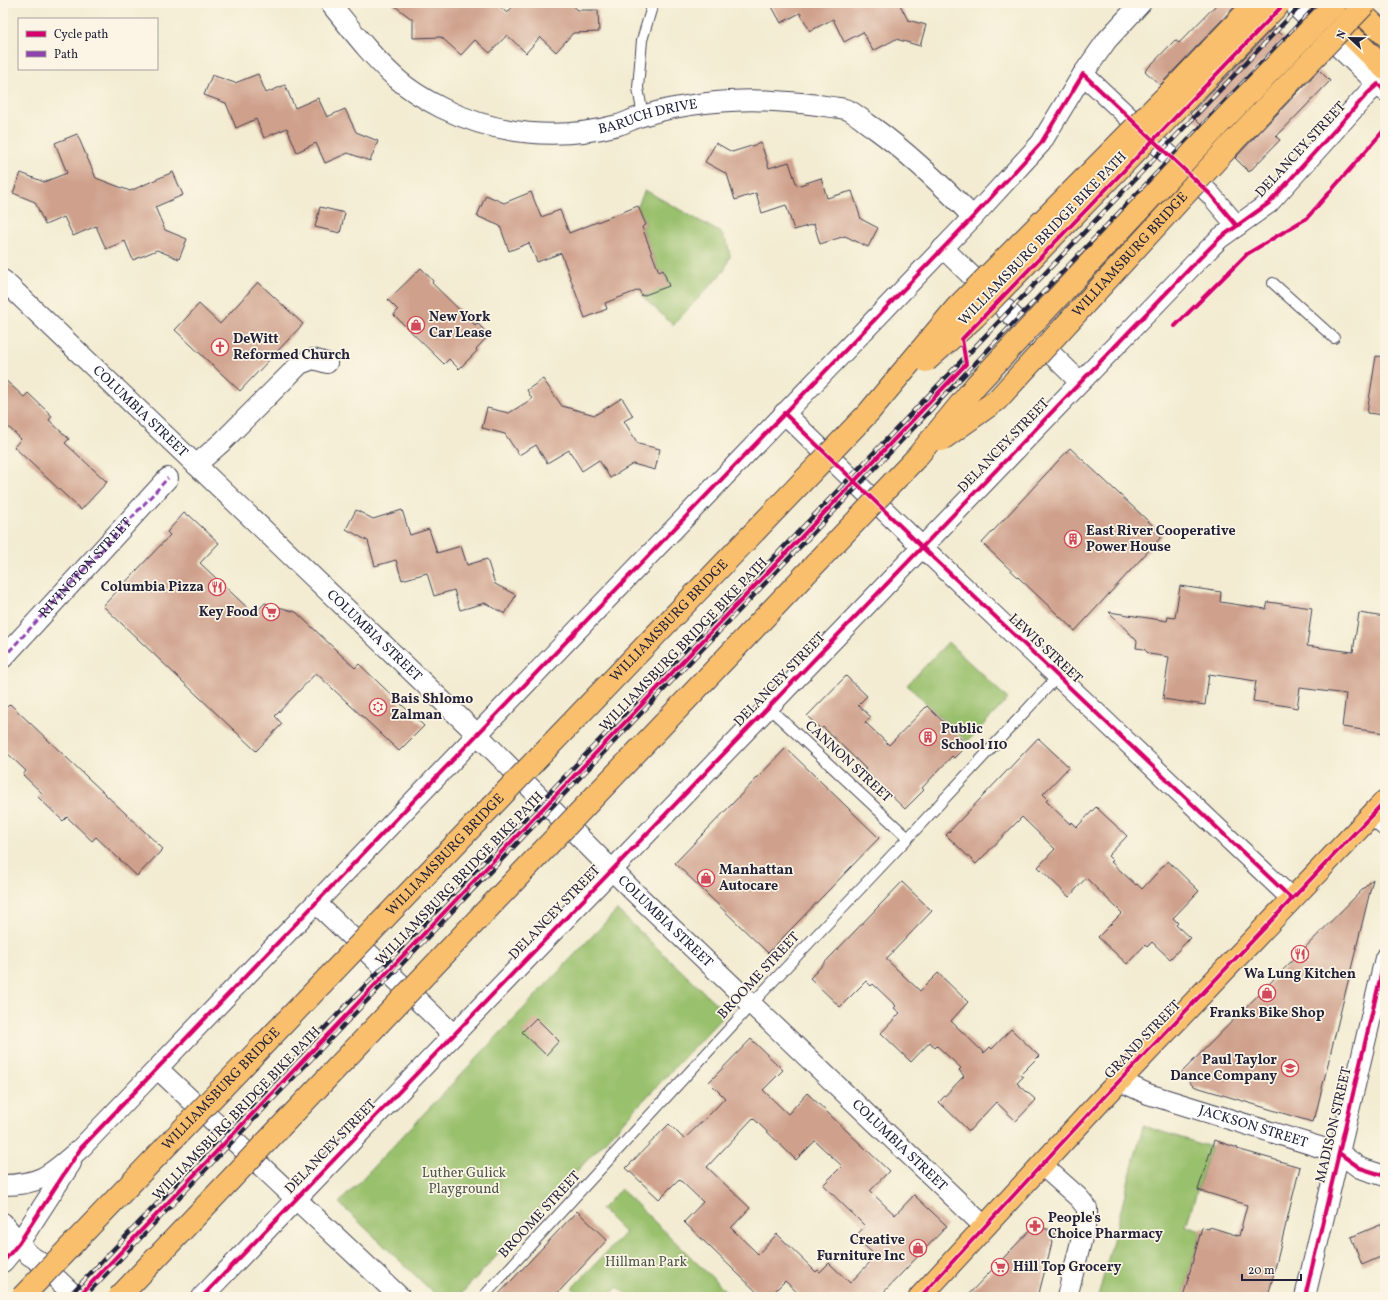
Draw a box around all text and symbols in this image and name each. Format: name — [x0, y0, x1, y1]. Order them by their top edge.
legend — [18, 18, 158, 70]
north arrow — [1330, 18, 1370, 58]
text: Cycle path — [54, 27, 109, 43]
text: N — [1334, 28, 1351, 41]
text: Path — [54, 47, 78, 63]
street label: BARUCH DRIVE — [597, 95, 699, 139]
street label: DELANCEY STREET — [1252, 98, 1350, 202]
street label: WILLIAMSBURG BRIDGE BIKE PATH — [955, 149, 1131, 329]
street label: WILLIAMSBURG BRIDGE — [1069, 188, 1191, 320]
place label: New York Car Lease — [429, 308, 492, 343]
shop icon: New York Car Lease — [406, 315, 426, 335]
place label: DeWitt Reformed Church — [233, 330, 350, 365]
church icon: DeWitt Reformed Church — [210, 337, 230, 357]
street label: COLUMBIA STREET — [88, 361, 192, 462]
street label: DELANCEY STREET — [954, 395, 1054, 497]
street label: RIVINGTON STREET — [34, 514, 136, 622]
place label: East River Cooperative Power House — [1086, 522, 1236, 557]
building icon: East River Cooperative Power House — [1063, 529, 1083, 549]
street label: WILLIAMSBURG BRIDGE BIKE PATH — [596, 554, 772, 736]
street label: WILLIAMSBURG BRIDGE — [606, 555, 732, 686]
restaurant icon: Columbia Pizza — [207, 577, 227, 597]
place label: Columbia Pizza — [101, 578, 204, 597]
street label: COLUMBIA STREET — [322, 585, 426, 686]
supermarket icon: Key Food — [261, 602, 281, 622]
place label: Key Food — [199, 603, 258, 622]
street label: LEWIS STREET — [1004, 610, 1086, 688]
street label: DELANCEY STREET — [730, 629, 830, 731]
place label: Bais Shlomo Zalman — [391, 690, 473, 725]
synagogue icon: Bais Shlomo Zalman — [368, 697, 388, 717]
street label: CANNON STREET — [800, 717, 896, 807]
place label: Public School 110 — [941, 720, 1008, 755]
building icon: Public School 110 — [918, 727, 938, 747]
street label: WILLIAMSBURG BRIDGE BIKE PATH — [372, 788, 548, 970]
street label: WILLIAMSBURG BRIDGE — [382, 789, 508, 920]
place label: Manhattan Autocare — [719, 861, 793, 896]
street label: DELANCEY STREET — [505, 862, 605, 964]
shop icon: Manhattan Autocare — [696, 868, 716, 888]
street label: COLUMBIA STREET — [613, 871, 717, 972]
street label: BROOME STREET — [714, 928, 804, 1024]
restaurant icon: Wa Lung Kitchen — [1290, 944, 1310, 964]
place label: Wa Lung Kitchen — [1244, 965, 1356, 984]
shop icon: Franks Bike Shop — [1257, 983, 1277, 1003]
street label: GRAND STREET — [1101, 997, 1185, 1083]
place label: Franks Bike Shop — [1210, 1004, 1325, 1023]
street label: WILLIAMSBURG BRIDGE BIKE PATH — [149, 1023, 325, 1205]
street label: WILLIAMSBURG BRIDGE — [158, 1023, 284, 1154]
place label: Paul Taylor Dance Company — [1170, 1051, 1277, 1086]
school or university icon: Paul Taylor Dance Company — [1280, 1058, 1300, 1078]
street label: MADISON STREET — [1311, 1065, 1357, 1185]
street label: COLUMBIA STREET — [848, 1095, 951, 1195]
street label: DELANCEY STREET — [281, 1096, 381, 1198]
street label: JACKSON STREET — [1196, 1101, 1310, 1152]
park label: Luther Gulick Playground — [422, 1164, 507, 1199]
street label: BROOME STREET — [495, 1167, 585, 1263]
place label: People's Choice Pharmacy — [1048, 1209, 1163, 1244]
pharmacy icon: People's Choice Pharmacy — [1025, 1216, 1045, 1236]
place label: Creative Furniture Inc — [817, 1231, 905, 1266]
shop icon: Creative Furniture Inc — [908, 1238, 928, 1258]
park label: Hillman Park — [605, 1253, 687, 1272]
scale bar — [1242, 1256, 1301, 1282]
supermarket icon: Hill Top Grocery — [990, 1257, 1010, 1277]
place label: Hill Top Grocery — [1013, 1258, 1121, 1277]
text: 20 m — [1248, 1263, 1275, 1279]

